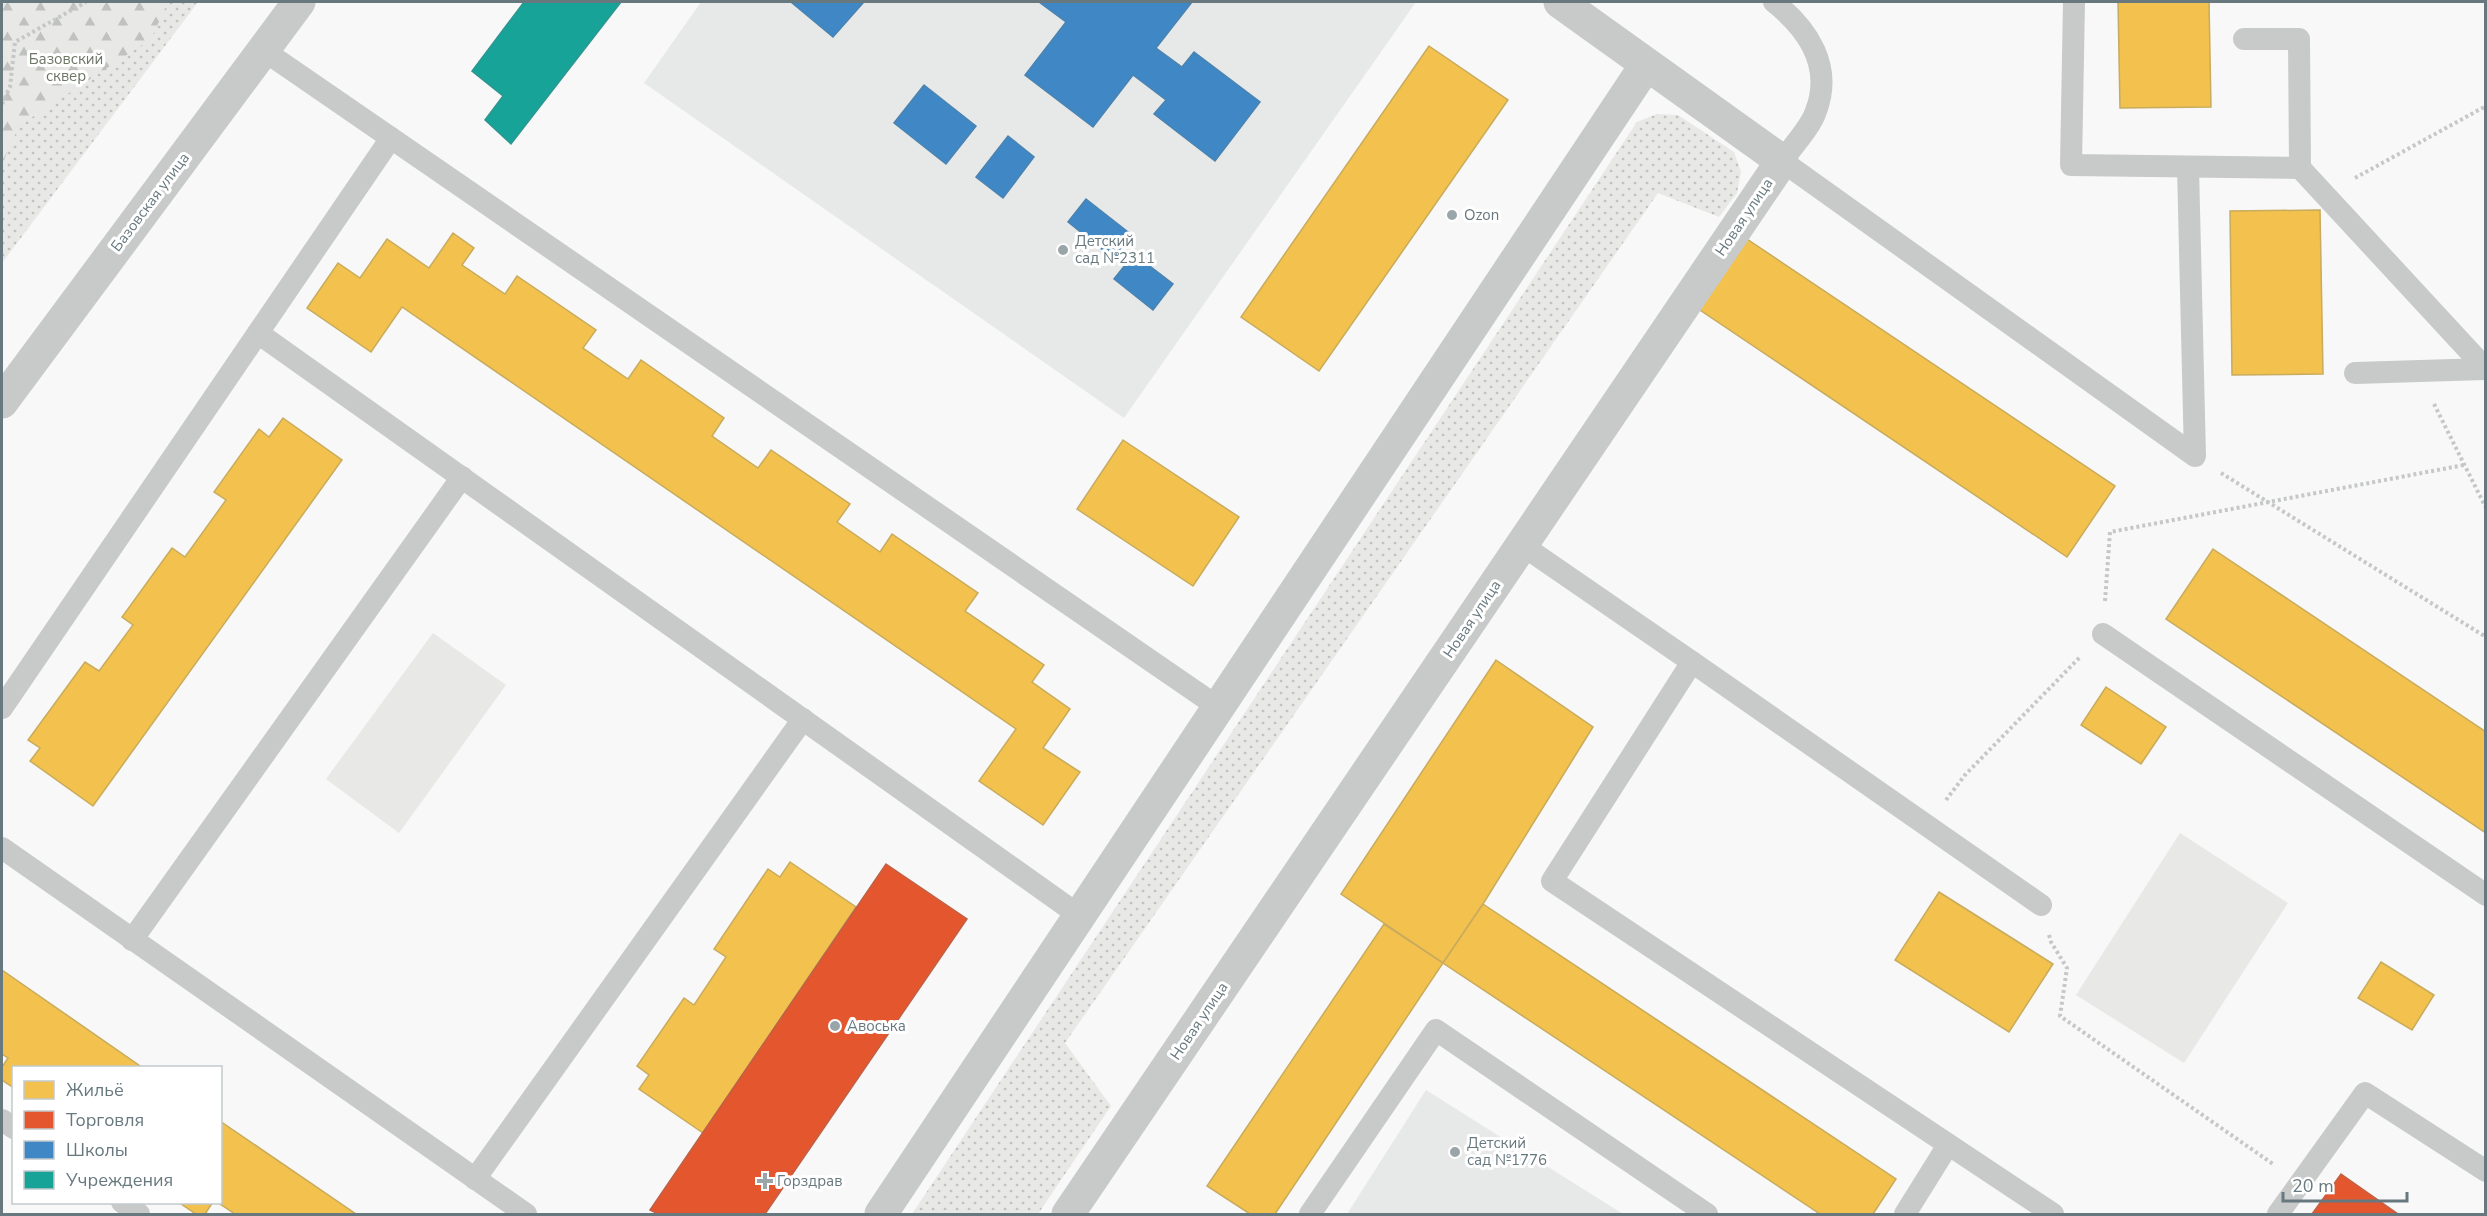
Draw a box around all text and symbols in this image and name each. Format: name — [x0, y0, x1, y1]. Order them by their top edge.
park label: Базовский сквер — [29, 49, 103, 86]
street label: Базовская улица — [106, 148, 194, 256]
street label: Новая улица — [1711, 174, 1777, 260]
place label: Ozon — [1464, 205, 1499, 225]
marker: Ozon — [1445, 208, 1459, 222]
place label: Детский сад №2311 — [1075, 231, 1155, 268]
marker: Детский сад №2311 — [1056, 243, 1070, 257]
street label: Новая улица — [1439, 576, 1505, 662]
street label: Новая улица — [1166, 978, 1232, 1064]
place label: Авоська — [847, 1016, 906, 1036]
marker: Авоська — [828, 1019, 842, 1033]
legend — [12, 1066, 222, 1204]
text: Жильё — [66, 1078, 124, 1102]
text: Торговля — [66, 1108, 144, 1132]
place label: Детский сад №1776 — [1467, 1133, 1547, 1170]
text: Школы — [66, 1138, 128, 1162]
marker: Детский сад №1776 — [1448, 1145, 1462, 1159]
scale bar — [2283, 1165, 2408, 1203]
text: Учреждения — [65, 1168, 173, 1192]
place label: Горздрав — [777, 1171, 842, 1191]
marker: Горздрав — [758, 1174, 772, 1188]
text: 20 m — [2292, 1174, 2334, 1198]

